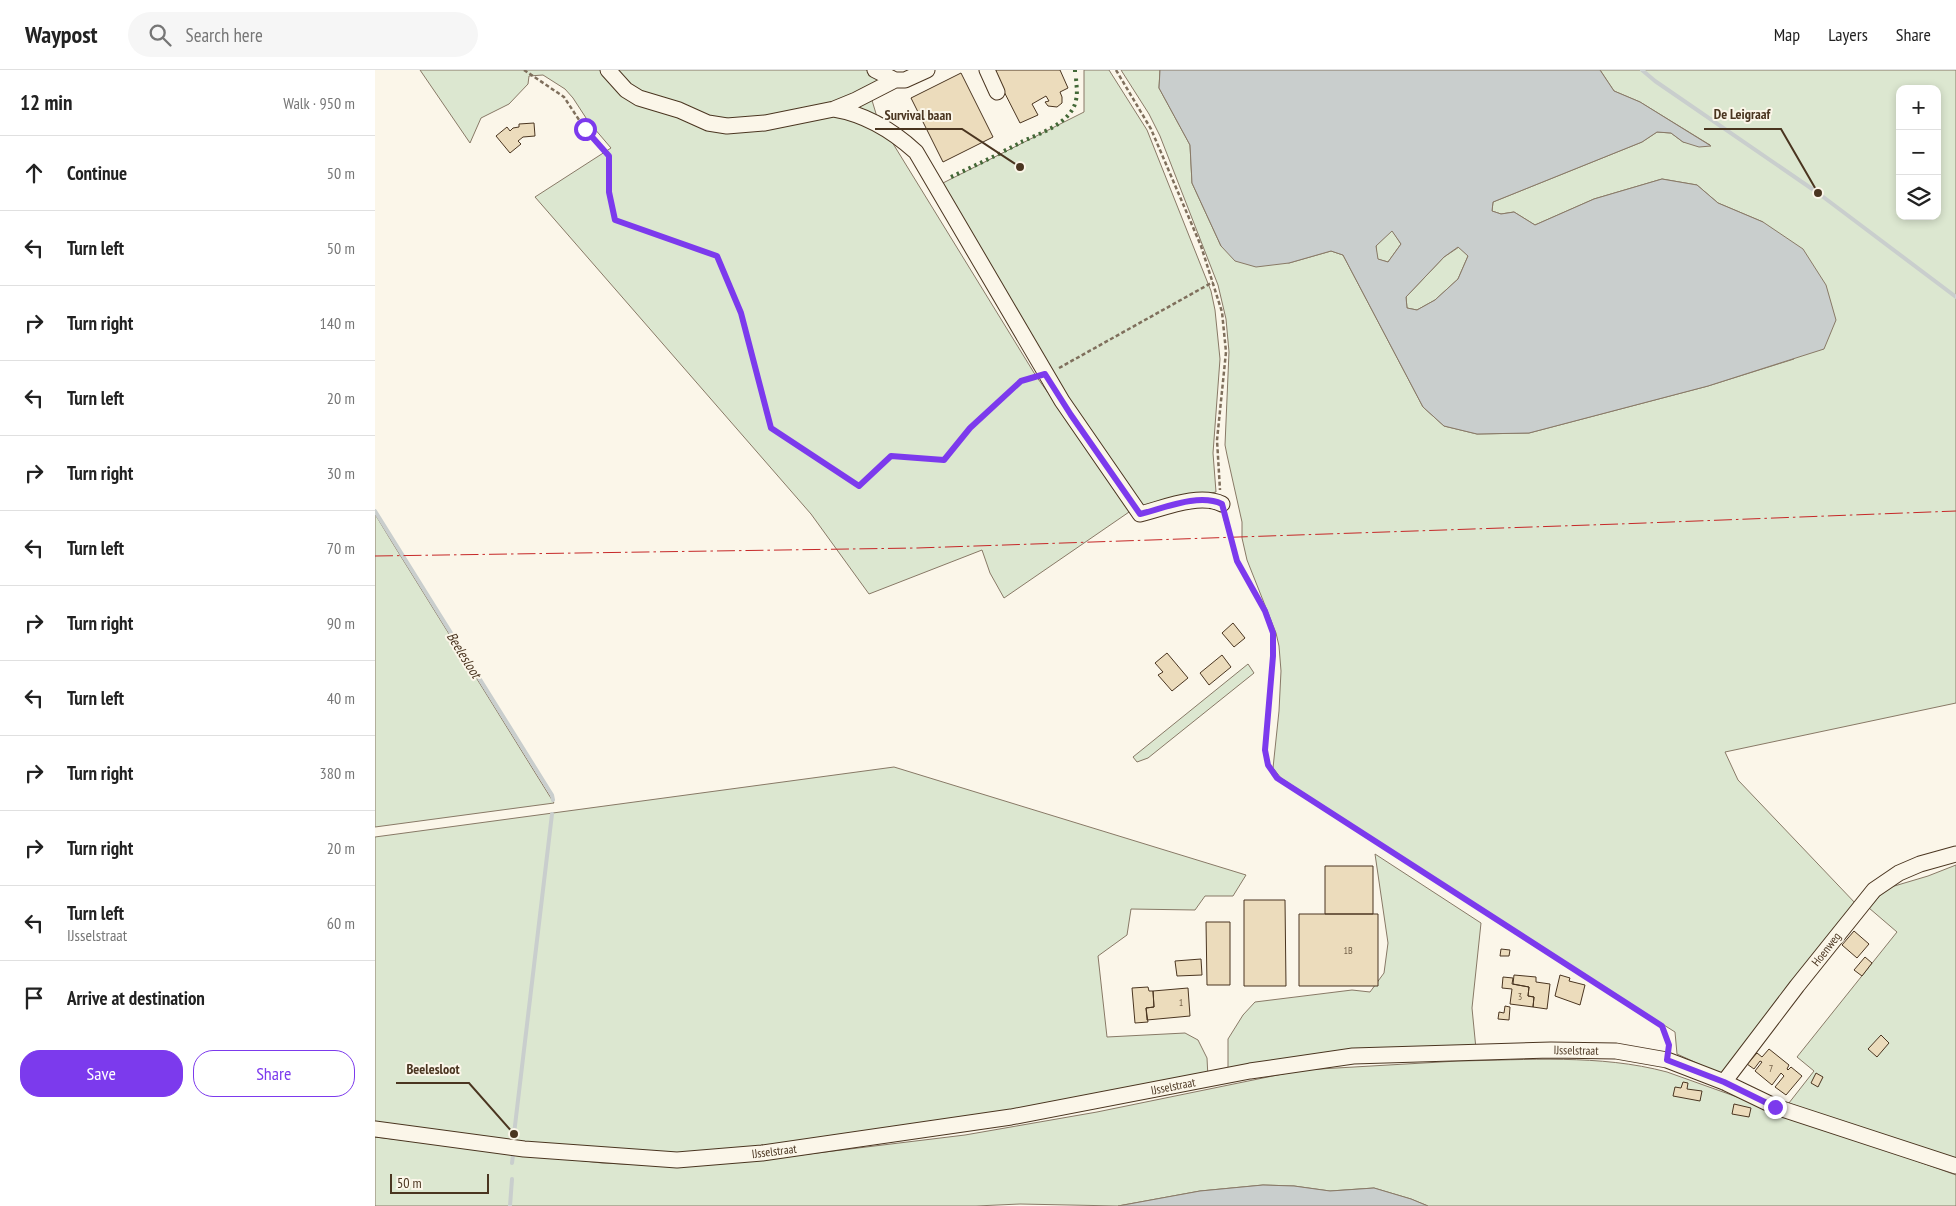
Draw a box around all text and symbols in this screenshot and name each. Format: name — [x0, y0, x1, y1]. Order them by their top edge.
search box — [128, 12, 478, 57]
text: Waypost — [25, 19, 98, 50]
icon: search — [146, 21, 174, 49]
text: Search here — [186, 23, 263, 47]
text: Map — [1774, 23, 1800, 46]
text: Layers — [1828, 23, 1868, 46]
text: Share — [1896, 23, 1931, 46]
map controls — [1896, 85, 1941, 220]
button: + — [1896, 85, 1941, 130]
text: 12 min — [20, 89, 72, 116]
text: Walk · 950 m — [283, 93, 355, 113]
callout: Survival baan — [875, 100, 962, 129]
callout: De Leigraaf — [1704, 100, 1781, 129]
text: De Leigraaf — [1714, 105, 1772, 123]
text: Survival baan — [885, 106, 951, 124]
route start — [574, 118, 597, 141]
button: − — [1896, 130, 1941, 175]
icon: ahead — [20, 159, 48, 187]
text: Continue — [67, 161, 127, 185]
text: 50 m — [327, 163, 355, 183]
button: layers — [1896, 175, 1941, 220]
icon: left — [20, 234, 48, 262]
text: Turn left — [67, 236, 124, 260]
text: 50 m — [327, 238, 355, 258]
icon: right — [20, 309, 48, 337]
text: Turn right — [67, 311, 133, 335]
text: 140 m — [320, 313, 355, 333]
icon: left — [20, 384, 48, 412]
text: Turn left — [67, 386, 124, 410]
text: 20 m — [327, 388, 355, 408]
icon: right — [20, 459, 48, 487]
text: Turn right — [67, 461, 133, 485]
text: 30 m — [327, 463, 355, 483]
icon: left — [20, 534, 48, 562]
text: Turn left — [67, 536, 124, 560]
text: 70 m — [327, 538, 355, 558]
icon: right — [20, 609, 48, 637]
text: Turn right — [67, 611, 133, 635]
text: 90 m — [327, 613, 355, 633]
water label: Beelesloot — [443, 629, 486, 683]
icon: left — [20, 684, 48, 712]
text: Turn left — [67, 686, 124, 710]
text: 40 m — [327, 688, 355, 708]
icon: right — [20, 759, 48, 787]
text: Turn right — [67, 761, 133, 785]
text: 380 m — [320, 763, 355, 783]
icon: right — [20, 834, 48, 862]
text: Turn right — [67, 836, 133, 860]
text: 20 m — [327, 838, 355, 858]
text: Turn left — [67, 901, 124, 925]
icon: left — [20, 909, 48, 937]
text: 60 m — [327, 913, 355, 933]
text: IJsselstraat — [67, 925, 127, 945]
street label: Hoenweg — [1808, 929, 1844, 969]
house number: 1B — [1343, 944, 1353, 957]
icon: arrive — [20, 984, 48, 1012]
text: Arrive at destination — [67, 986, 205, 1010]
house number: 3 — [1518, 990, 1522, 1003]
house number: 1 — [1179, 996, 1183, 1009]
street label: IJsselstraat — [1553, 1042, 1599, 1058]
button: Save — [20, 1050, 183, 1097]
button: Share — [193, 1050, 355, 1097]
callout: Beelesloot — [396, 1054, 469, 1083]
text: Beelesloot — [406, 1060, 460, 1078]
house number: 7 — [1769, 1062, 1773, 1075]
street label: IJsselstraat — [1149, 1074, 1197, 1098]
route end — [1764, 1096, 1787, 1119]
street label: IJsselstraat — [751, 1141, 798, 1161]
scale bar — [390, 1171, 489, 1194]
text: 50 m — [397, 1174, 422, 1192]

